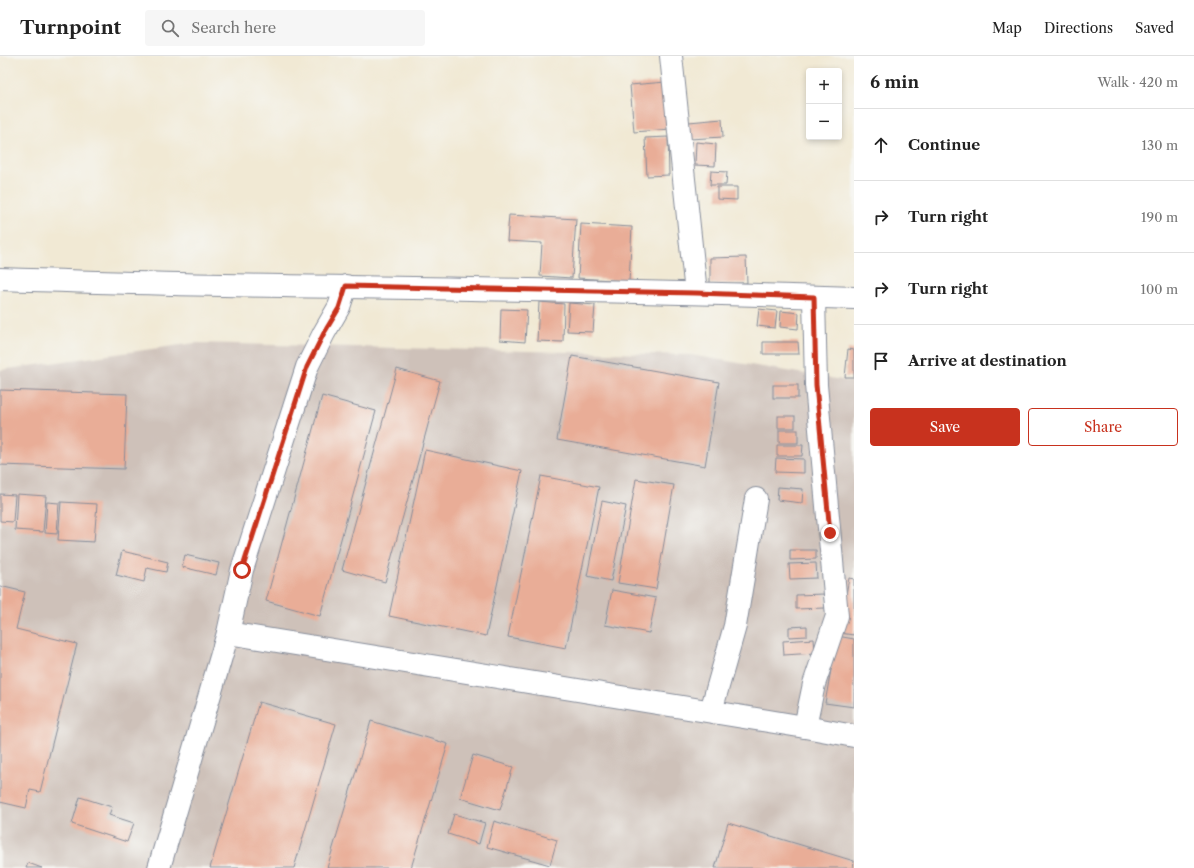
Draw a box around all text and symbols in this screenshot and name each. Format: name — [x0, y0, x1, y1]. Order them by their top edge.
search box — [145, 10, 425, 46]
text: Turnpoint — [20, 16, 121, 39]
icon: search — [159, 17, 181, 39]
text: Search here — [191, 18, 276, 37]
text: Map — [992, 19, 1022, 37]
text: Directions — [1044, 19, 1113, 37]
text: Saved — [1135, 19, 1174, 37]
map controls — [806, 68, 842, 140]
button: + — [806, 68, 842, 104]
text: 6 min — [870, 72, 919, 92]
text: Walk · 420 m — [1098, 74, 1178, 90]
button: − — [806, 104, 842, 140]
icon: ahead — [870, 134, 892, 156]
text: Continue — [908, 135, 980, 154]
text: 130 m — [1142, 137, 1178, 153]
icon: right — [870, 206, 892, 228]
text: Turn right — [908, 207, 988, 226]
text: 190 m — [1141, 209, 1178, 225]
icon: right — [870, 278, 892, 300]
text: Turn right — [908, 279, 988, 298]
text: 100 m — [1140, 281, 1178, 297]
icon: arrive — [870, 350, 892, 372]
text: Arrive at destination — [908, 351, 1067, 370]
button: Save — [870, 408, 1020, 446]
button: Share — [1028, 408, 1178, 446]
route end — [821, 524, 839, 542]
route start — [233, 561, 251, 579]

